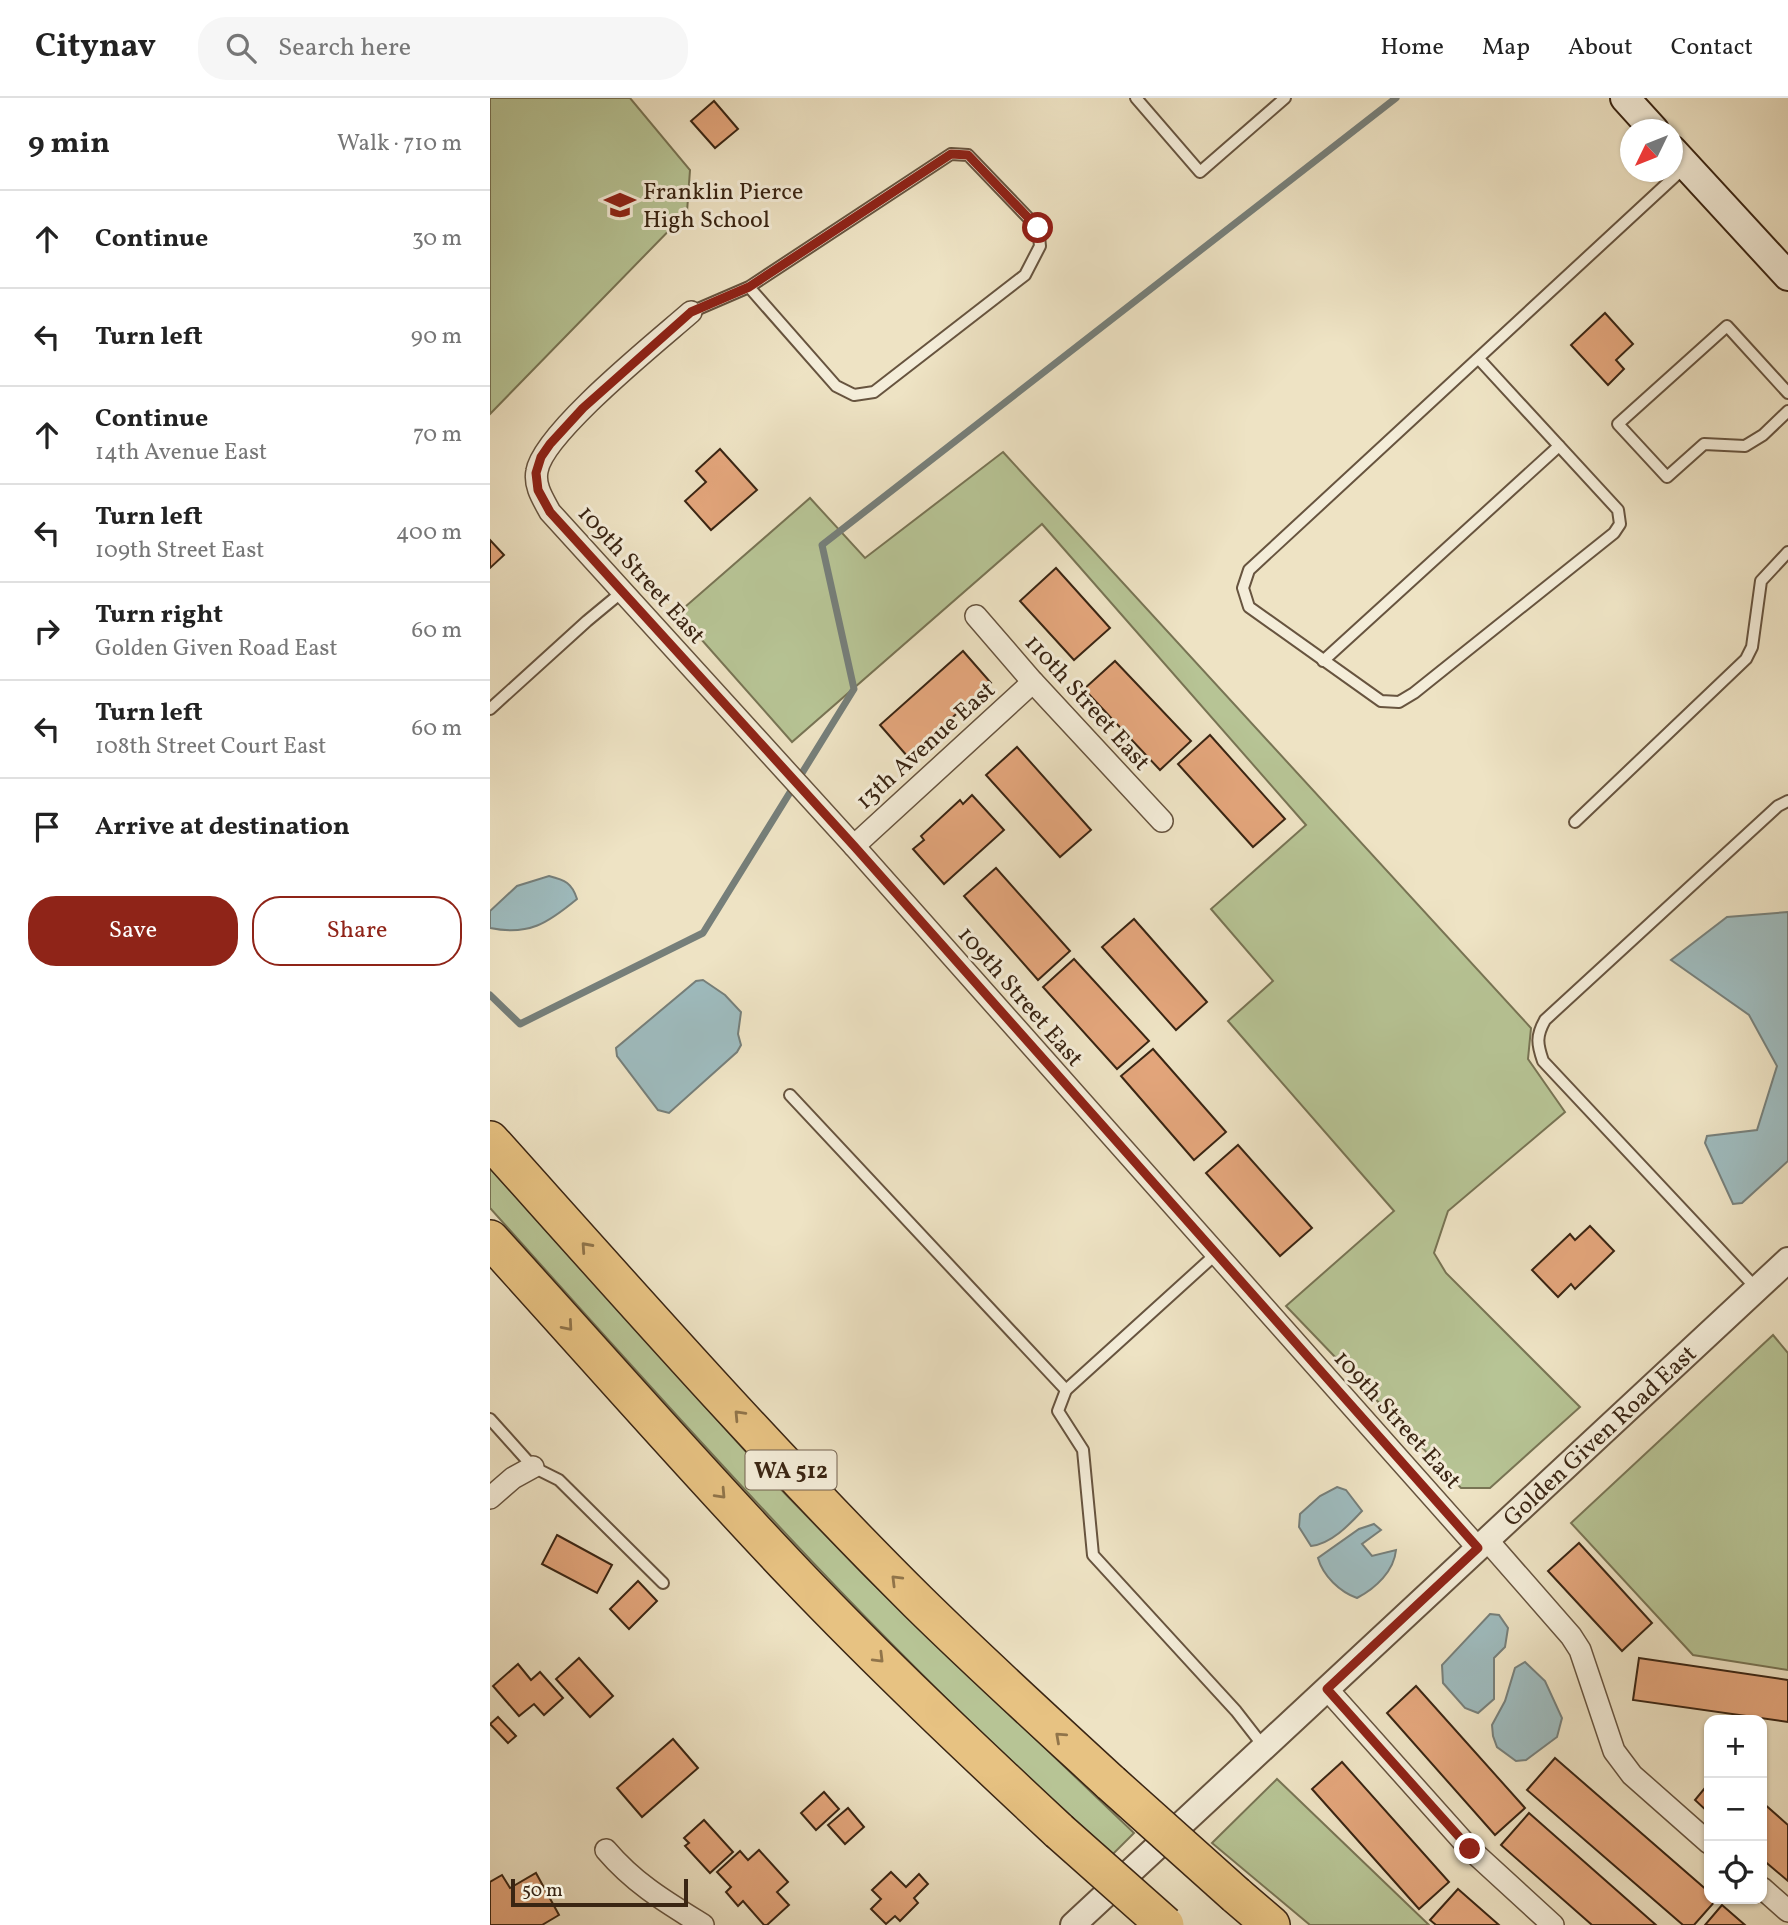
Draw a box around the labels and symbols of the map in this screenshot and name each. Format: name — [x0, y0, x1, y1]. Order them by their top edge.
north arrow — [1620, 119, 1683, 182]
place label: Franklin Pierce High School — [643, 176, 803, 238]
school or university icon: Franklin Pierce High School — [603, 188, 637, 222]
route start — [1022, 212, 1053, 243]
street label: 109th Street East — [569, 498, 712, 652]
street label: 110th Street East — [1016, 628, 1157, 779]
street label: 13th Avenue East — [849, 674, 1004, 819]
street label: 109th Street East — [949, 919, 1090, 1075]
one-way arrow — [582, 1242, 594, 1255]
one-way arrow — [560, 1318, 573, 1331]
street label: Golden Given Road East — [1497, 1338, 1705, 1535]
street label: 109th Street East — [1325, 1343, 1468, 1497]
one-way arrow — [735, 1410, 748, 1423]
road number: WA 512 — [746, 1450, 836, 1490]
one-way arrow — [713, 1486, 726, 1499]
one-way arrow — [891, 1575, 904, 1588]
one-way arrow — [871, 1649, 884, 1662]
one-way arrow — [1055, 1733, 1068, 1745]
route end — [1454, 1833, 1485, 1864]
scale bar — [511, 1876, 688, 1908]

